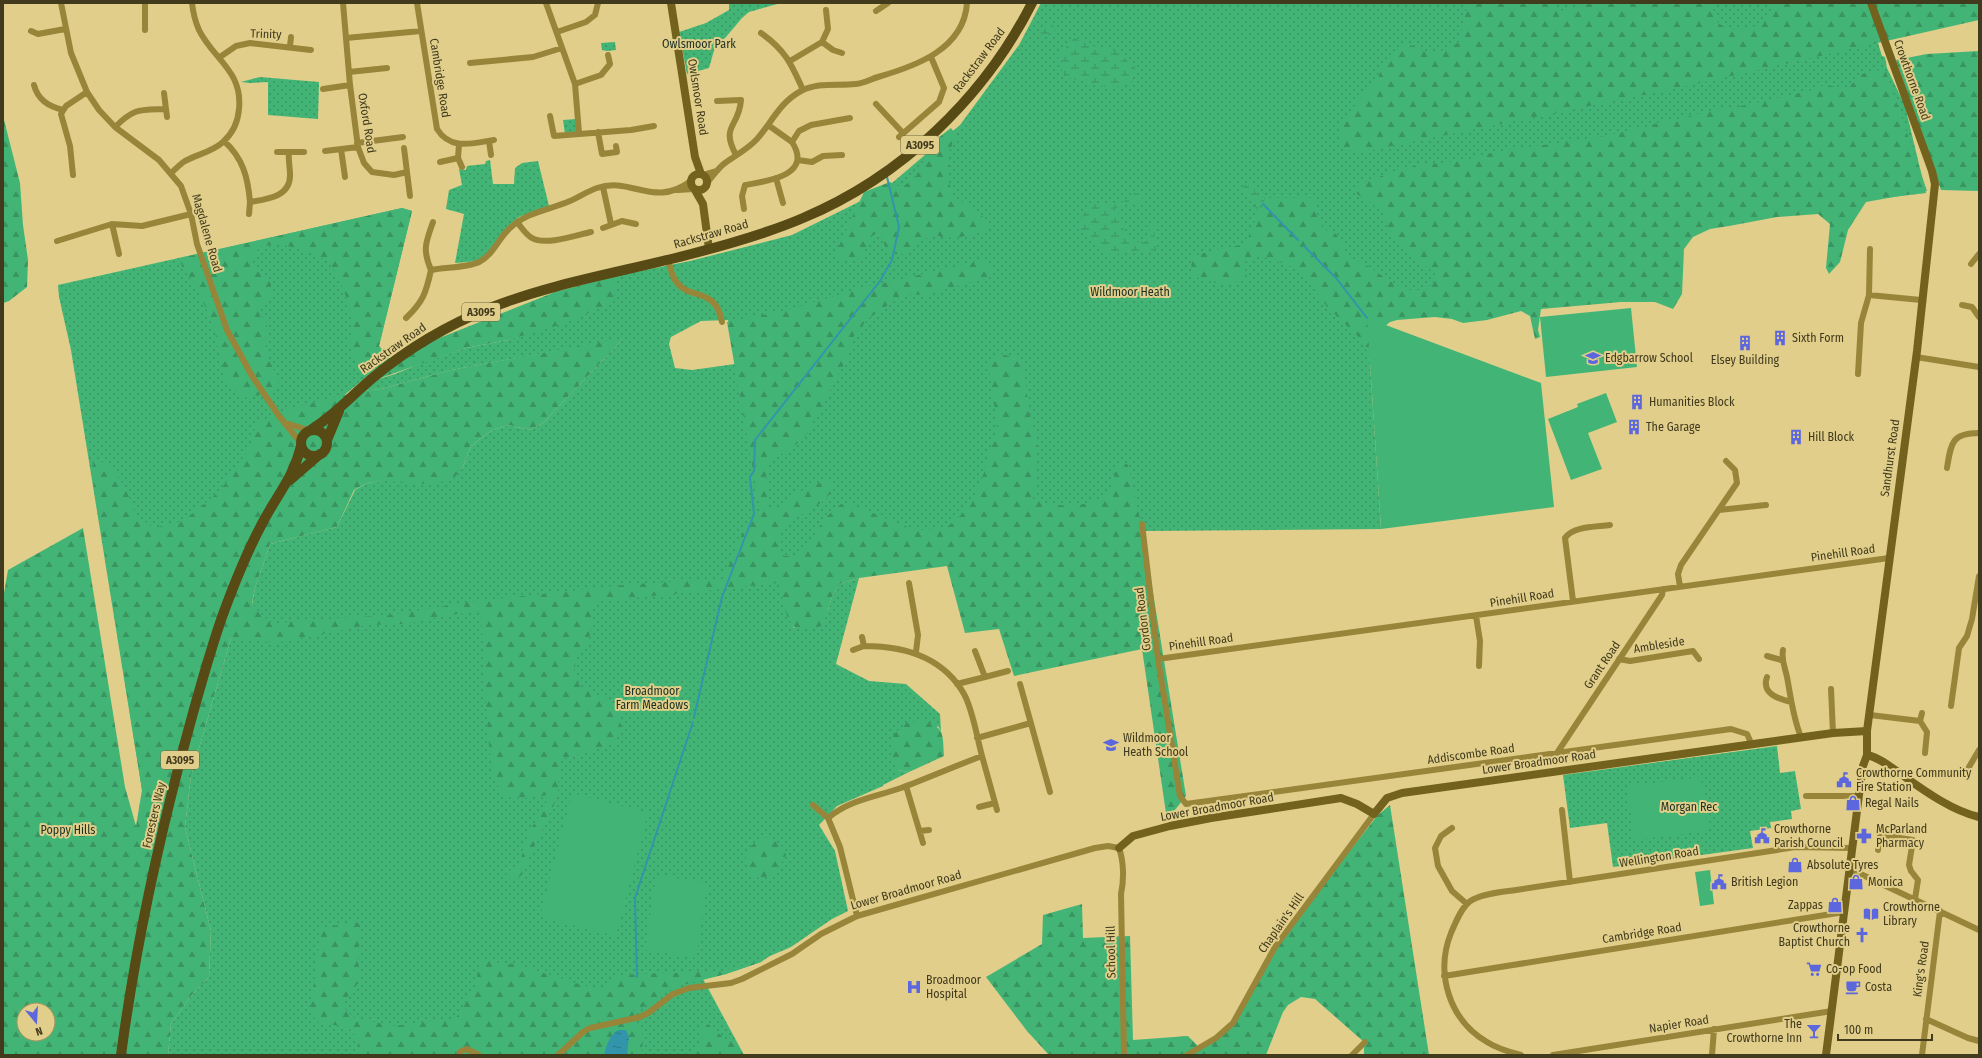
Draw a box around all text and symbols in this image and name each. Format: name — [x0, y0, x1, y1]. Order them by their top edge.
street label: Rackstraw Road — [950, 25, 1008, 95]
street label: Trinity — [250, 26, 282, 42]
street label: Cambridge Road — [427, 37, 453, 119]
park label: Owlsmoor Park — [662, 37, 736, 51]
street label: Crowthorne Road — [1891, 38, 1933, 122]
street label: Owlsmoor Road — [685, 58, 711, 136]
street label: Oxford Road — [355, 92, 379, 154]
road number: A3095 — [901, 136, 939, 154]
street label: Magdalene Road — [189, 192, 225, 274]
street label: Rackstraw Road — [672, 217, 750, 251]
park label: Wildmoor Heath — [1090, 285, 1170, 299]
road number: A3095 — [462, 303, 500, 321]
street label: Rackstraw Road — [357, 320, 429, 376]
building icon: Sixth Form — [1771, 329, 1789, 347]
place label: Sixth Form — [1792, 331, 1844, 345]
building icon: Elsey Building — [1736, 334, 1754, 352]
school or university icon: Edgbarrow School — [1584, 349, 1602, 367]
place label: Edgbarrow School — [1605, 351, 1693, 365]
place label: Elsey Building — [1711, 353, 1779, 367]
building icon: Humanities Block — [1628, 393, 1646, 411]
place label: Humanities Block — [1649, 395, 1735, 409]
building icon: The Garage — [1625, 418, 1643, 436]
street label: Sandhurst Road — [1878, 418, 1902, 498]
place label: The Garage — [1646, 420, 1700, 434]
building icon: Hill Block — [1787, 428, 1805, 446]
place label: Hill Block — [1808, 430, 1855, 444]
street label: Pinehill Road — [1810, 542, 1876, 564]
street label: Gordon Road — [1132, 586, 1154, 652]
street label: Pinehill Road — [1489, 586, 1555, 610]
street label: Pinehill Road — [1168, 631, 1234, 653]
street label: Ambleside — [1632, 634, 1686, 656]
street label: Grant Road — [1581, 638, 1623, 692]
park label: Broadmoor Farm Meadows — [616, 684, 688, 712]
place label: Wildmoor Heath School — [1123, 731, 1188, 759]
school or university icon: Wildmoor Heath School — [1102, 736, 1120, 754]
street label: Addiscombe Road — [1427, 741, 1515, 767]
street label: Lower Broadmoor Road — [1481, 747, 1597, 777]
road number: A3095 — [161, 751, 199, 769]
place label: Crowthorne Community Fire Station — [1856, 766, 1972, 794]
public building icon: Crowthorne Community Fire Station — [1835, 771, 1853, 789]
street label: Foresters Way — [140, 780, 169, 849]
street label: Lower Broadmoor Road — [1159, 790, 1275, 824]
shop icon: Regal Nails — [1844, 794, 1862, 812]
place label: Regal Nails — [1865, 796, 1919, 810]
park label: Morgan Rec — [1661, 800, 1717, 814]
place label: Crowthorne Parish Council — [1774, 822, 1843, 850]
place label: McParland Pharmacy — [1876, 822, 1927, 850]
park label: Poppy Hills — [41, 823, 95, 837]
public building icon: Crowthorne Parish Council — [1753, 827, 1771, 845]
pharmacy icon: McParland Pharmacy — [1855, 827, 1873, 845]
street label: Wellington Road — [1618, 844, 1700, 870]
shop icon: Absolute Tyres — [1786, 856, 1804, 874]
place label: Absolute Tyres — [1807, 858, 1878, 872]
street label: Lower Broadmoor Road — [849, 867, 963, 913]
public building icon: British Legion — [1710, 873, 1728, 891]
shop icon: Monica — [1847, 873, 1865, 891]
place label: British Legion — [1731, 875, 1798, 889]
place label: Monica — [1868, 875, 1903, 889]
street label: Chaplain's Hill — [1255, 890, 1307, 956]
shop icon: Zappas — [1826, 896, 1844, 914]
place label: Zappas — [1788, 898, 1823, 912]
place label: Crowthorne Library — [1883, 900, 1940, 928]
library icon: Crowthorne Library — [1862, 905, 1880, 923]
street label: Cambridge Road — [1601, 920, 1683, 946]
place label: Crowthorne Baptist Church — [1778, 921, 1850, 949]
street label: School Hill — [1104, 926, 1118, 978]
church icon: Crowthorne Baptist Church — [1853, 926, 1871, 944]
street label: King's Road — [1910, 940, 1932, 998]
supermarket icon: Co-op Food — [1805, 960, 1823, 978]
place label: Co-op Food — [1826, 962, 1882, 976]
place label: Broadmoor Hospital — [926, 973, 982, 1001]
hospital icon: Broadmoor Hospital — [905, 978, 923, 996]
cafe icon: Costa — [1844, 978, 1862, 996]
place label: Costa — [1865, 980, 1892, 994]
north arrow — [16, 1002, 56, 1042]
street label: Napier Road — [1648, 1012, 1710, 1036]
scale bar — [1838, 1016, 1932, 1042]
place label: The Crowthorne Inn — [1726, 1017, 1802, 1045]
bar icon: The Crowthorne Inn — [1805, 1022, 1823, 1040]
text: 100 m — [1844, 1023, 1873, 1037]
text: N — [34, 1024, 44, 1038]

